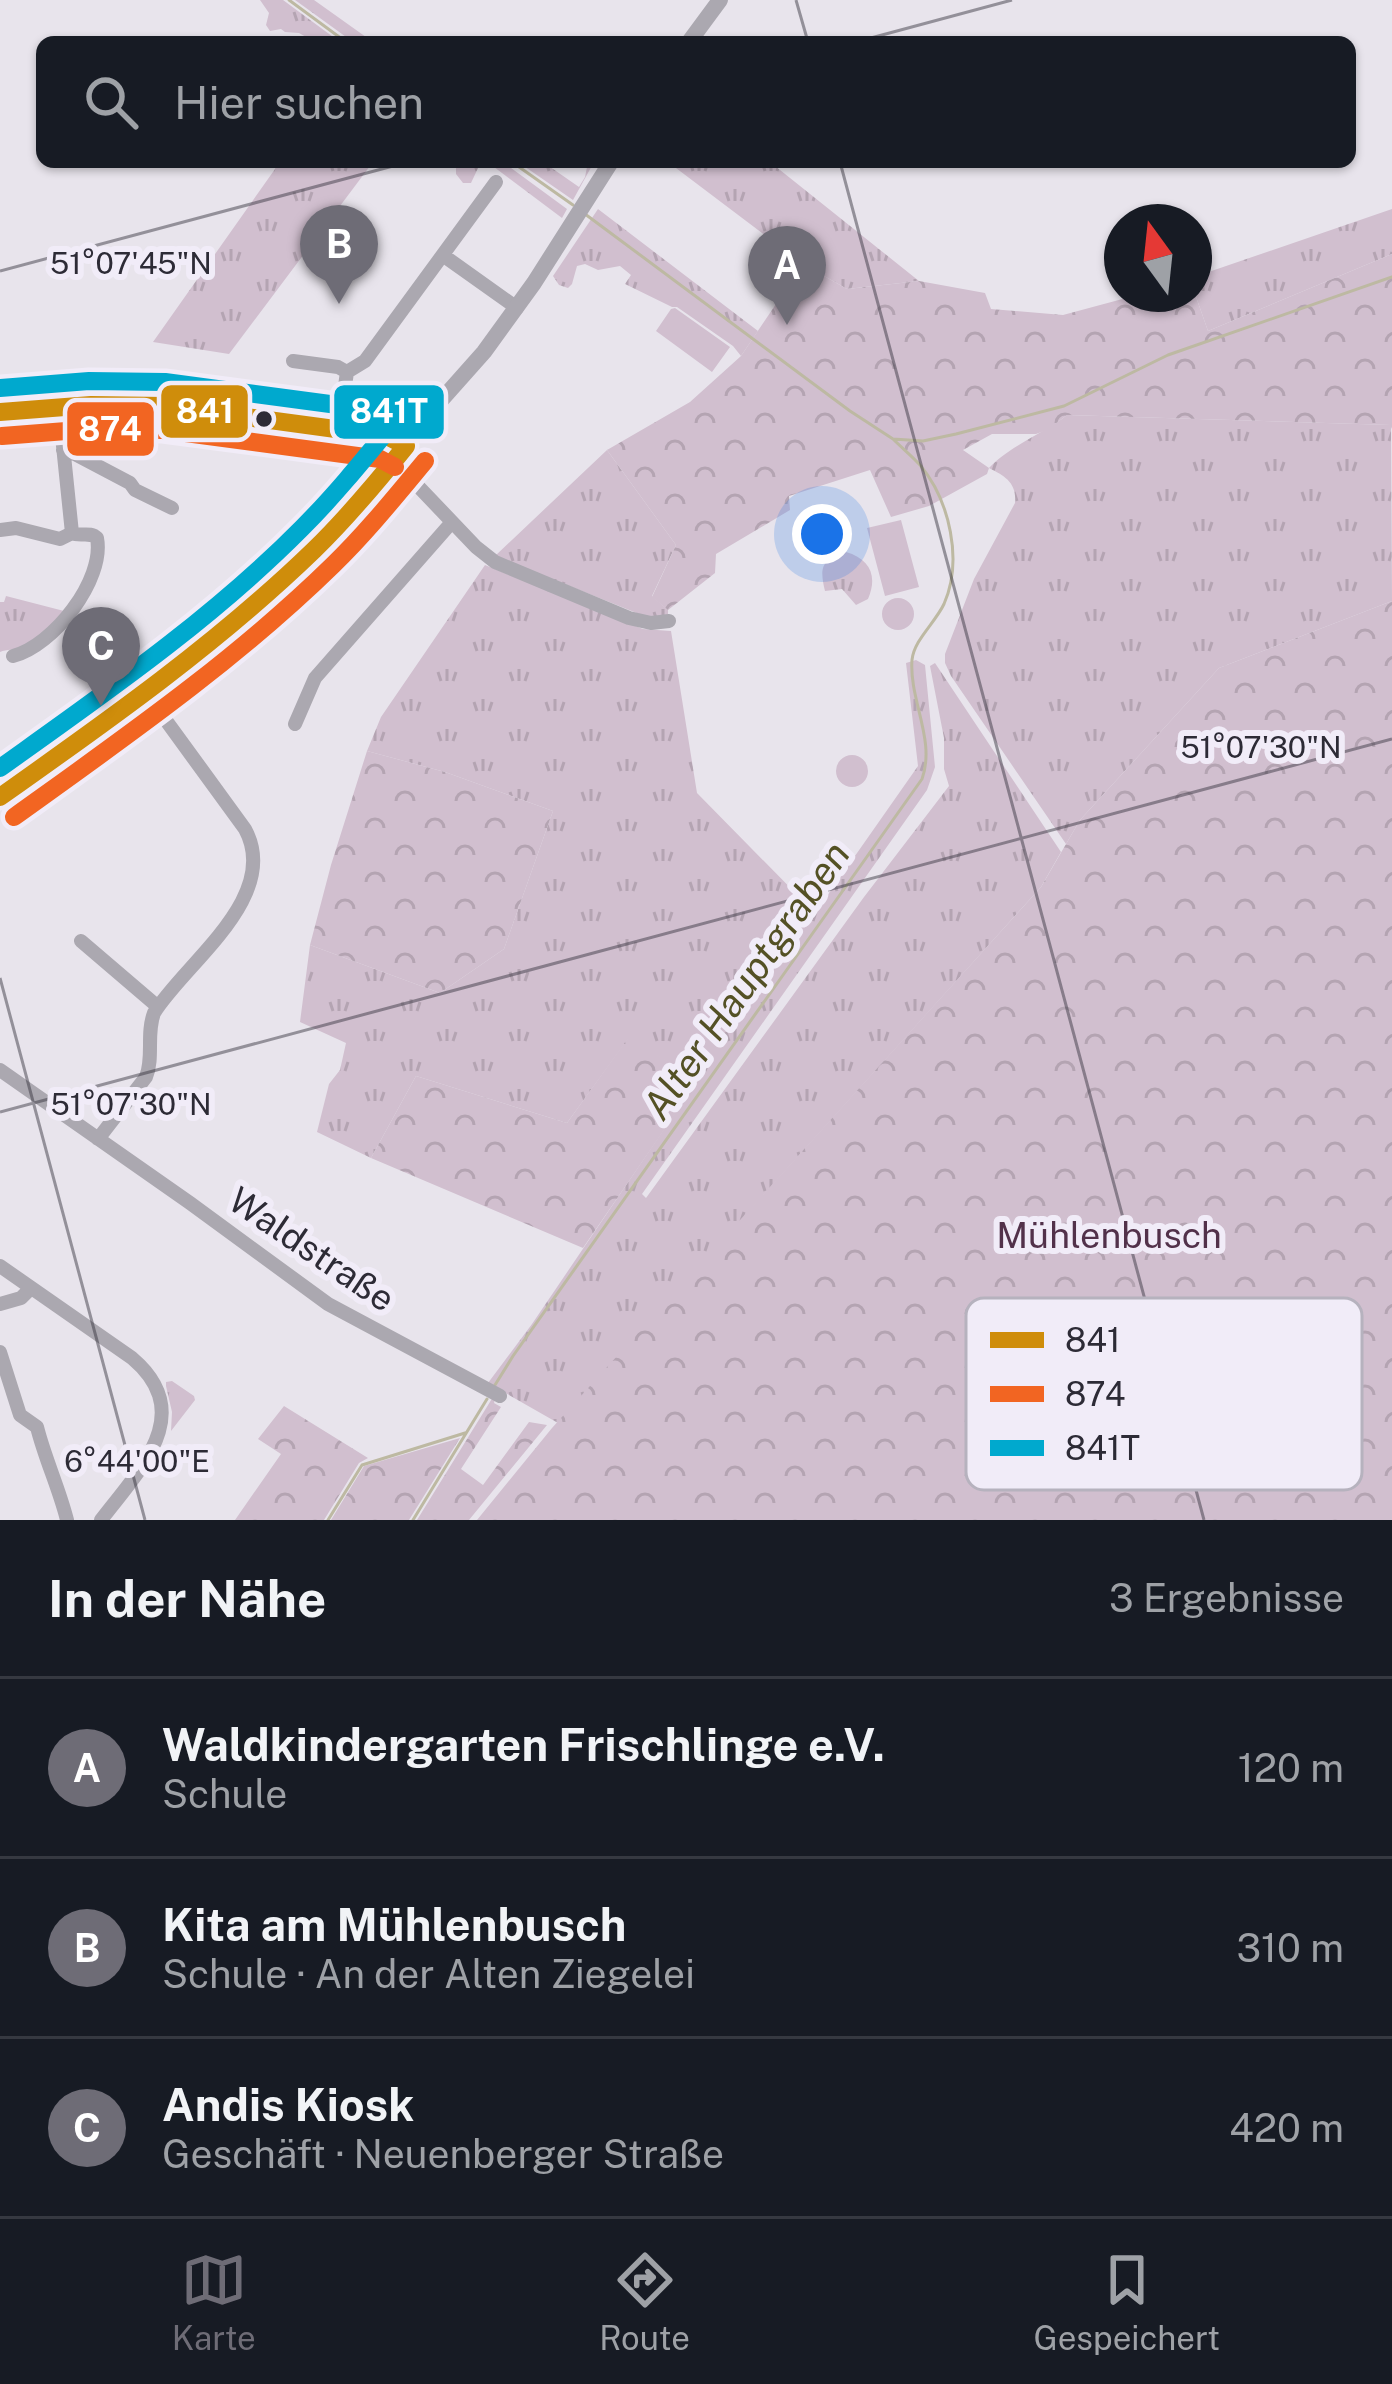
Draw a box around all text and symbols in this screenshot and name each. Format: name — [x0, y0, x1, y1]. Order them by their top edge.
search box — [36, 36, 1356, 168]
icon: search — [78, 69, 144, 135]
text: Hier suchen — [174, 76, 424, 129]
north arrow — [1104, 204, 1212, 312]
pin: B — [300, 205, 378, 304]
pin: A — [748, 226, 826, 325]
text: 51°07'45"N — [50, 245, 212, 281]
line badge: 841 — [159, 383, 250, 440]
line badge: 841T — [332, 383, 446, 441]
text: 841 — [176, 392, 234, 430]
text: 841T — [350, 392, 428, 430]
line badge: 874 — [65, 400, 156, 458]
unlabelled marker — [253, 408, 275, 430]
text: 874 — [78, 410, 142, 448]
your location — [792, 504, 852, 564]
pin: C — [62, 607, 140, 706]
text: 51°07'30"N — [1180, 729, 1342, 765]
water label: Alter Hauptgraben — [633, 832, 859, 1128]
text: 51°07'30"N — [50, 1086, 212, 1122]
street label: Waldstraße — [221, 1178, 403, 1320]
park label: Mühlenbusch — [996, 1214, 1222, 1256]
legend — [966, 1298, 1362, 1490]
text: 841 — [1065, 1321, 1120, 1359]
text: 874 — [1065, 1375, 1125, 1413]
text: 841T — [1065, 1429, 1140, 1467]
text: 6°44'00"E — [64, 1443, 210, 1479]
text: In der Nähe — [48, 1569, 326, 1628]
text: 3 Ergebnisse — [1109, 1575, 1344, 1621]
text: Waldkindergarten Frischlinge e.V. — [162, 1718, 885, 1771]
text: A — [73, 1745, 101, 1791]
text: 120 m — [1238, 1745, 1344, 1791]
text: Schule — [162, 1771, 287, 1817]
text: Kita am Mühlenbusch — [162, 1898, 626, 1951]
text: B — [74, 1925, 100, 1971]
text: 310 m — [1236, 1925, 1344, 1971]
text: Schule · An der Alten Ziegelei — [162, 1951, 695, 1997]
text: Andis Kiosk — [162, 2078, 414, 2131]
text: C — [73, 2105, 101, 2151]
text: 420 m — [1229, 2105, 1344, 2151]
text: Geschäft · Neuenberger Straße — [162, 2131, 724, 2177]
tab: Karte — [172, 2247, 256, 2357]
tab: Route — [599, 2247, 690, 2357]
tab: Gespeichert — [1034, 2247, 1220, 2357]

